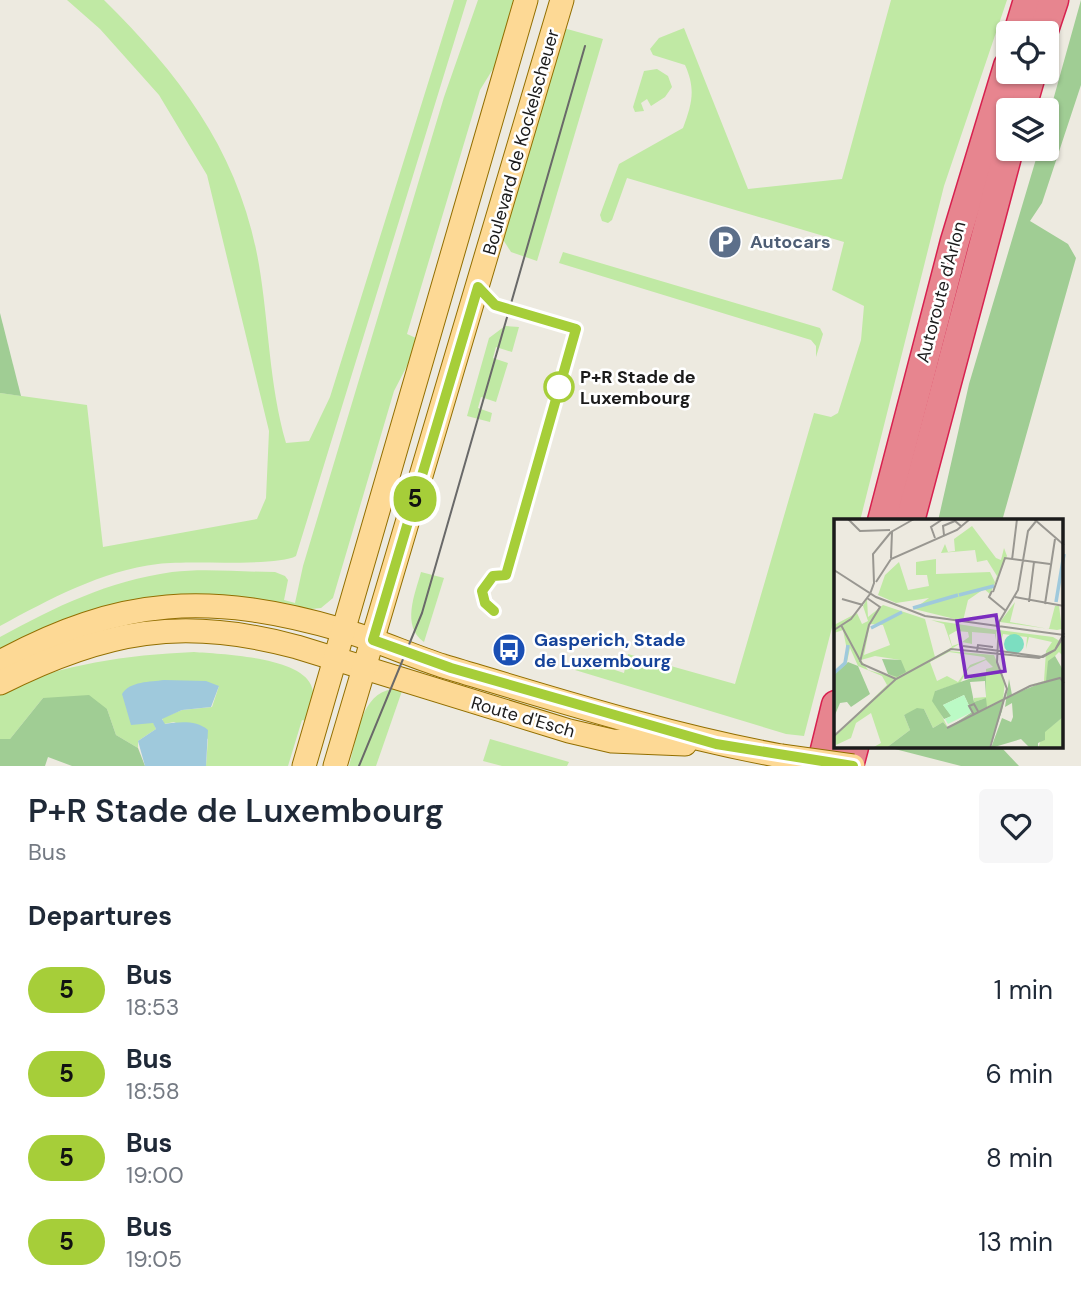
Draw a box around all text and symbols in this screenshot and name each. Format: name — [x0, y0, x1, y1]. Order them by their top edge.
map controls — [996, 21, 1059, 161]
button: locate — [996, 21, 1059, 84]
street label: Boulevard de Kockelscheuer — [477, 26, 565, 258]
button: layers — [996, 98, 1059, 161]
street label: Autoroute d'Arlon — [911, 219, 971, 365]
parking icon: Autocars — [706, 223, 744, 261]
place label: Autocars — [750, 230, 831, 254]
place label: P+R Stade de Luxembourg — [580, 365, 696, 410]
marker: P+R Stade de Luxembourg — [544, 372, 574, 402]
line badge: 5 — [392, 476, 438, 522]
text: 5 — [408, 483, 422, 514]
inset map — [834, 519, 1064, 748]
place label: Gasperich, Stade de Luxembourg — [534, 628, 686, 673]
bus stop icon: Gasperich, Stade de Luxembourg — [490, 631, 528, 669]
street label: Route d'Esch — [468, 691, 578, 743]
text: P+R Stade de Luxembourg — [28, 789, 444, 832]
button: heart — [979, 789, 1053, 863]
text: Bus — [28, 837, 67, 867]
text: Departures — [28, 899, 172, 933]
text: Bus — [126, 958, 172, 992]
text: 1 min — [994, 973, 1053, 1007]
text: 5 — [59, 974, 74, 1005]
text: 18:53 — [126, 992, 179, 1022]
text: Bus — [126, 1042, 172, 1076]
text: 6 min — [985, 1057, 1053, 1091]
text: 5 — [59, 1058, 74, 1089]
text: 18:58 — [126, 1076, 180, 1106]
text: Bus — [126, 1126, 172, 1160]
text: 8 min — [986, 1141, 1053, 1175]
text: 5 — [59, 1142, 74, 1173]
text: 19:00 — [126, 1160, 184, 1190]
text: Bus — [126, 1210, 172, 1244]
text: 13 min — [978, 1225, 1053, 1259]
text: 5 — [59, 1226, 74, 1257]
text: 19:05 — [126, 1244, 182, 1274]

